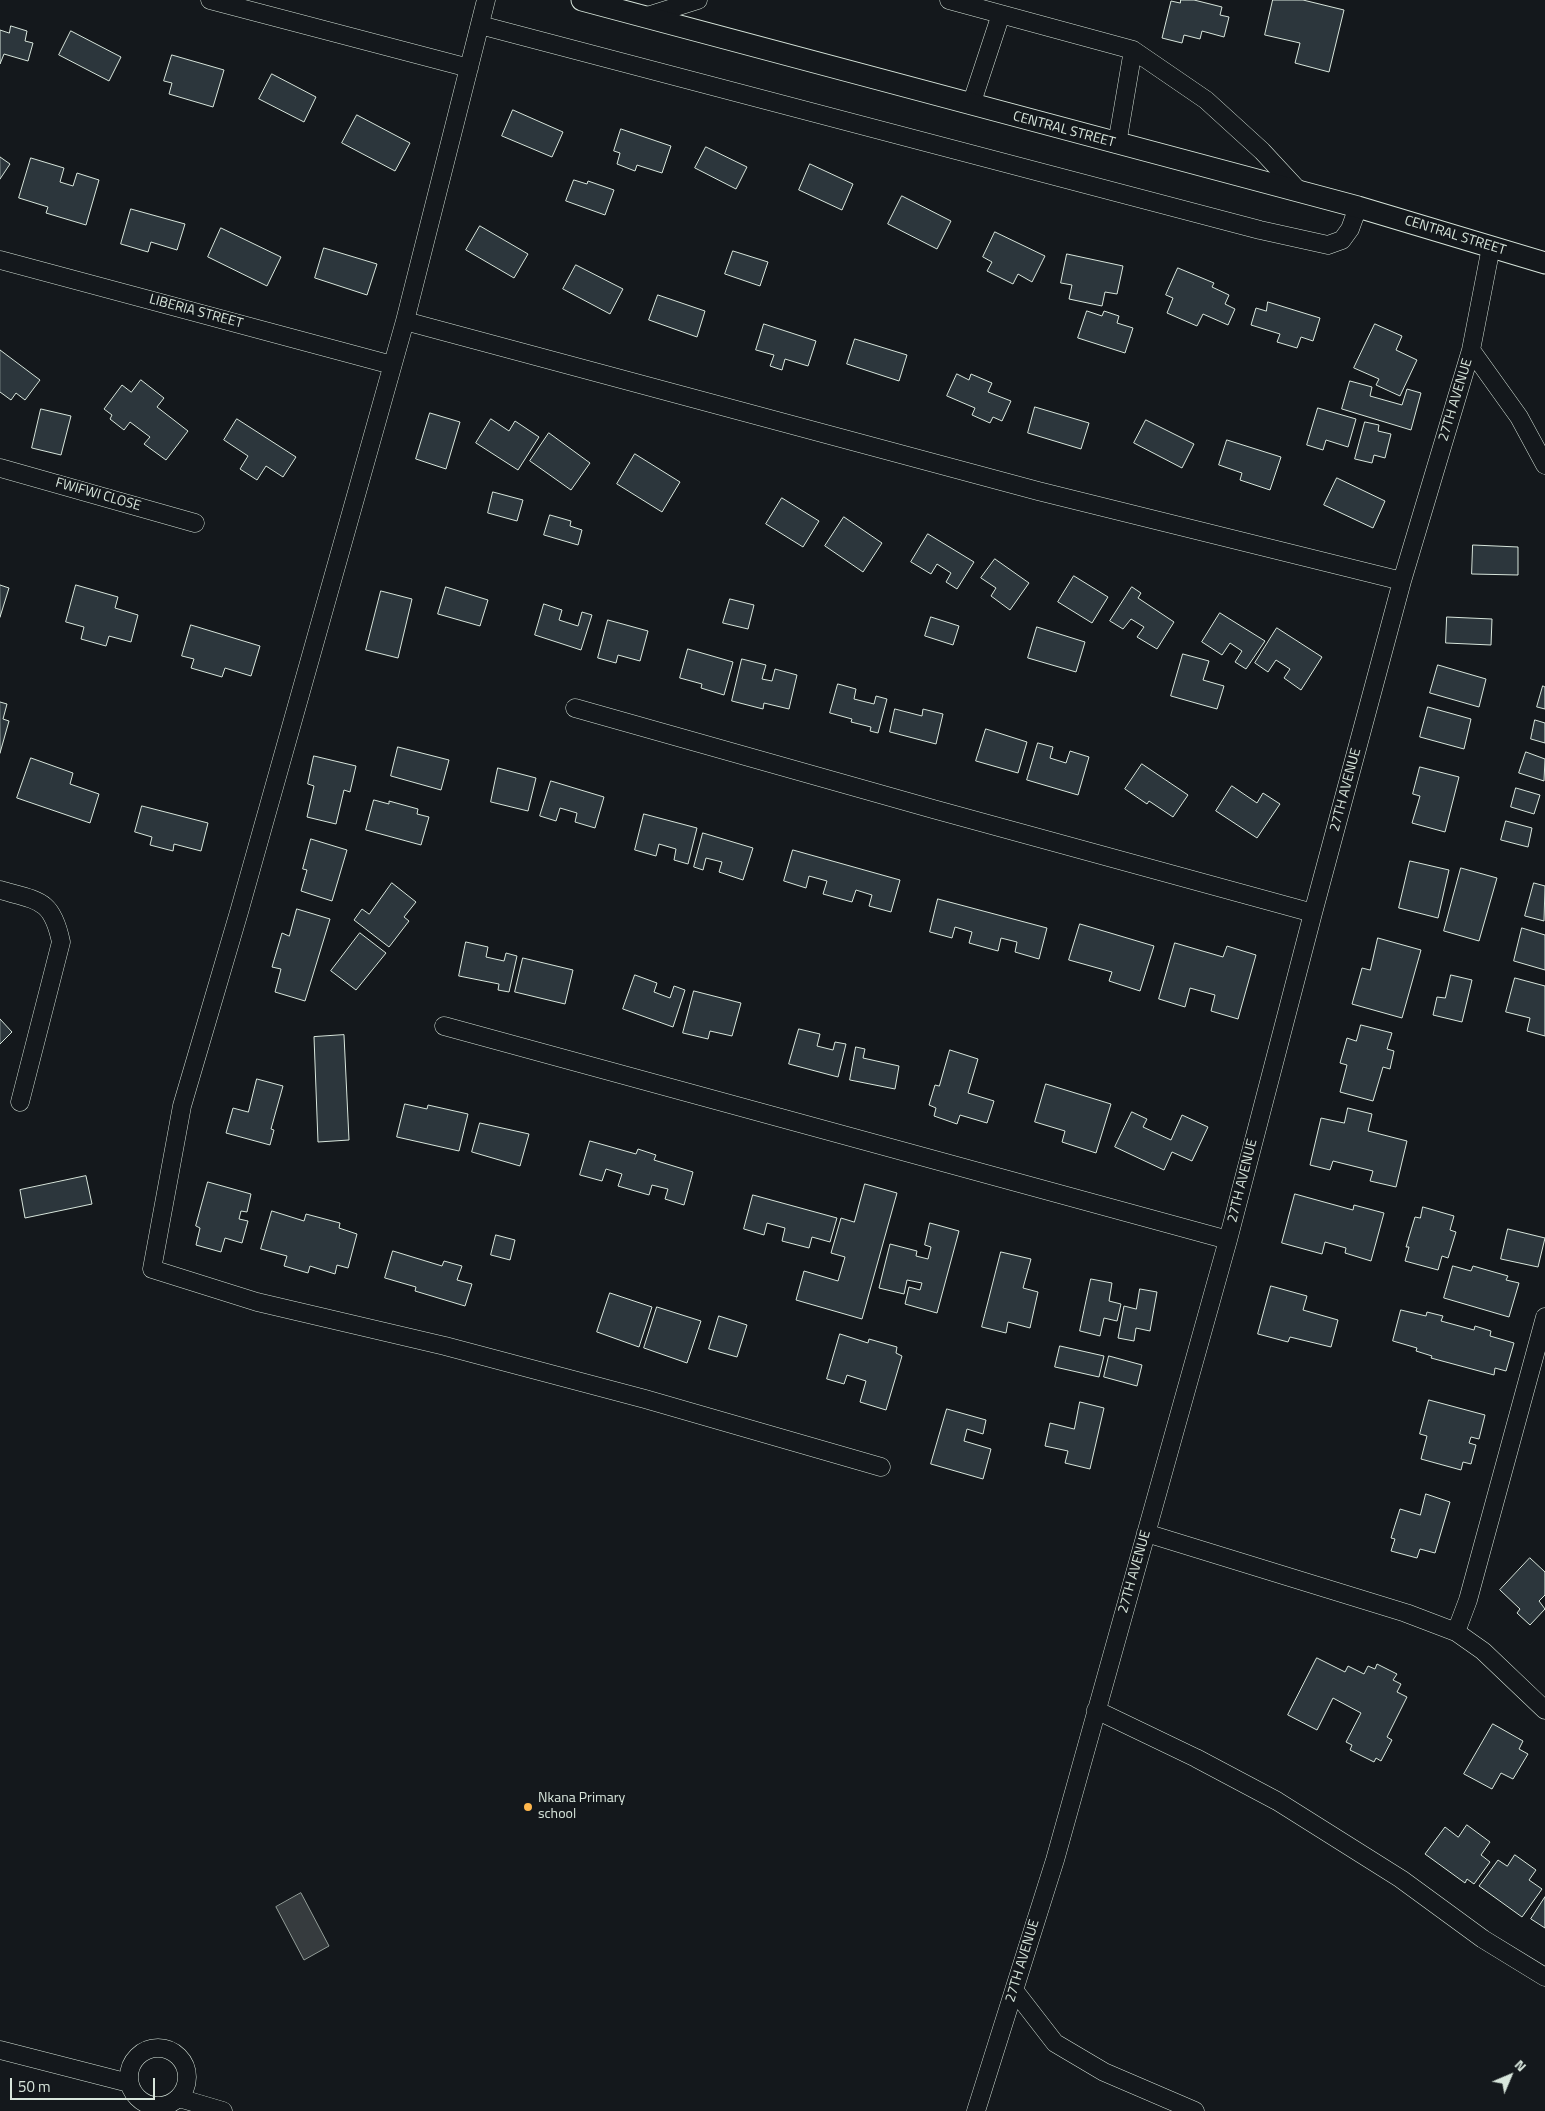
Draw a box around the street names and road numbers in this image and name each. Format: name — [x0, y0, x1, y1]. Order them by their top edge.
street label: CENTRAL STREET — [1011, 108, 1117, 152]
street label: CENTRAL STREET — [1402, 213, 1508, 259]
street label: LIBERIA STREET — [147, 291, 245, 333]
street label: 27TH AVENUE — [1435, 357, 1477, 443]
street label: FWIFWI CLOSE — [53, 475, 143, 515]
street label: 27TH AVENUE — [1327, 746, 1365, 834]
street label: 27TH AVENUE — [1224, 1137, 1262, 1225]
street label: 27TH AVENUE — [1115, 1529, 1155, 1615]
street label: 27TH AVENUE — [1002, 1918, 1044, 2004]

